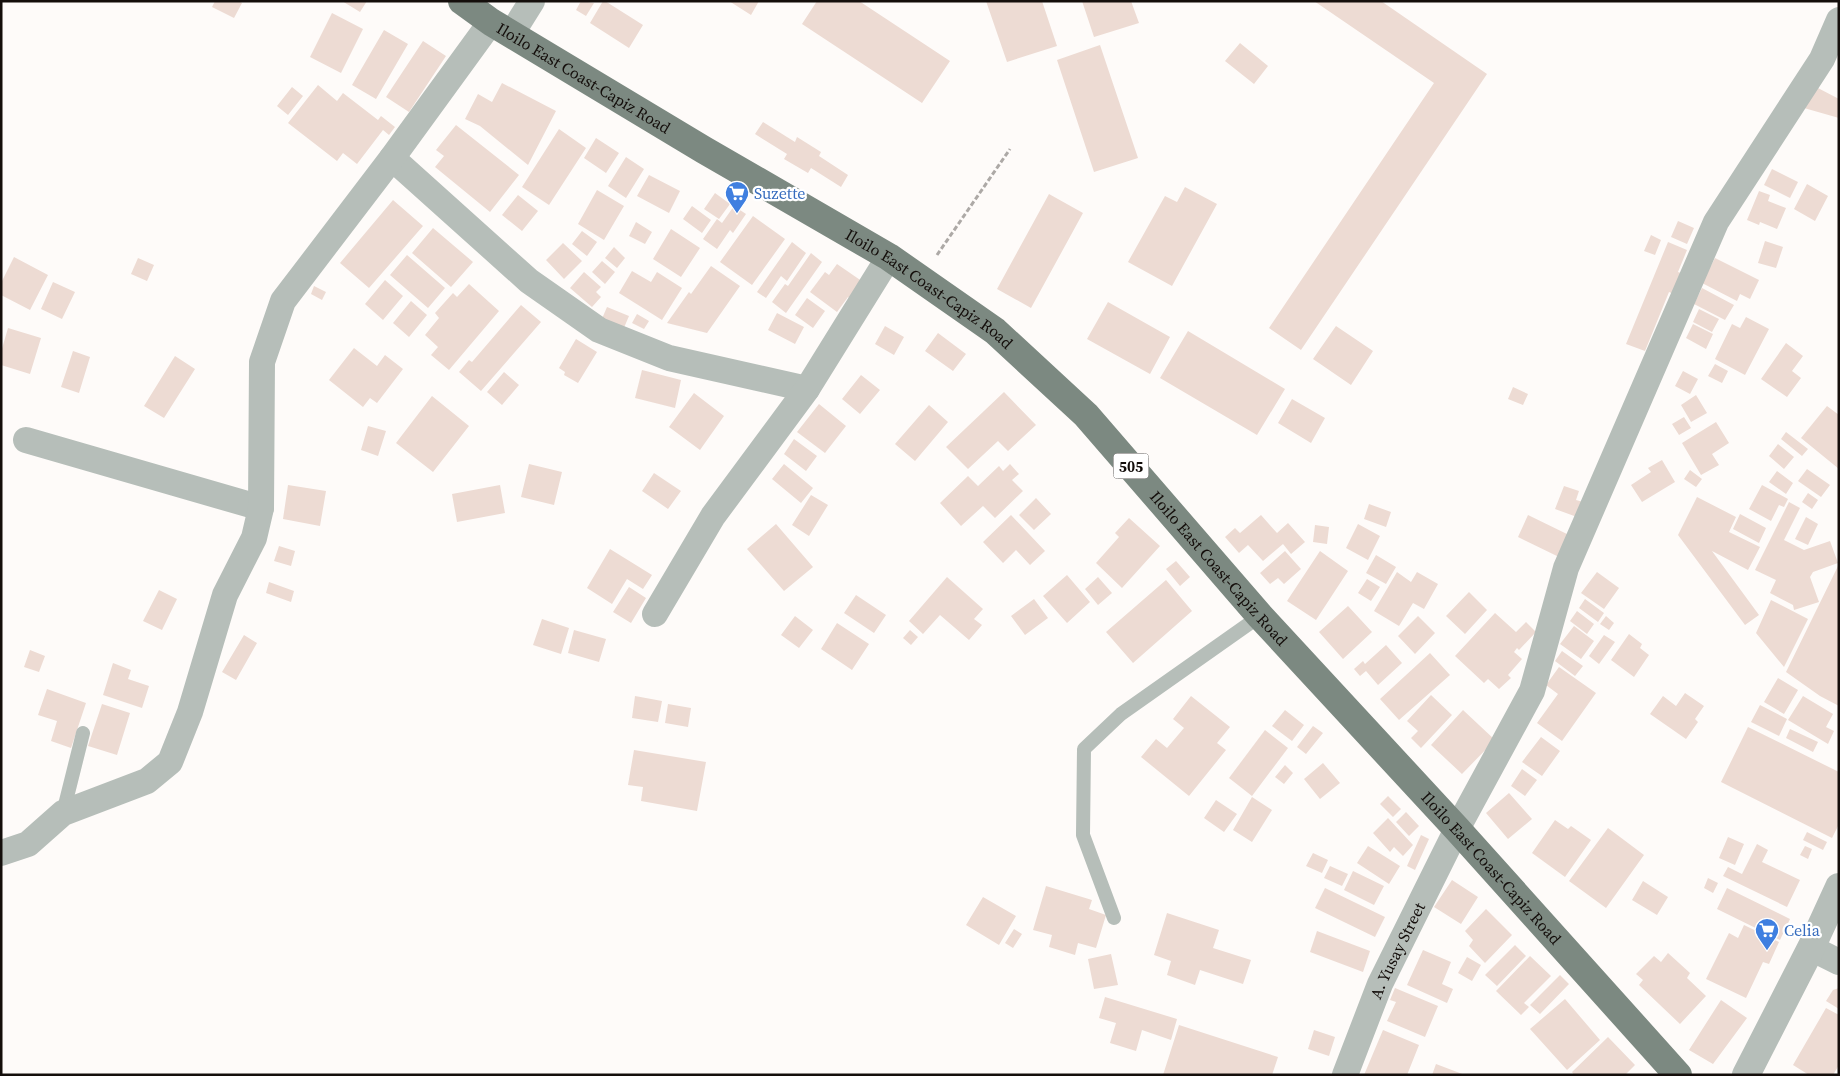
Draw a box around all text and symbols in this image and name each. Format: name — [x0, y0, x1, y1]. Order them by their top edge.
street label: Iloilo East Coast-Capiz Road — [493, 17, 675, 138]
supermarket icon: Suzette — [724, 180, 750, 214]
place label: Suzette — [754, 182, 806, 204]
street label: Iloilo East Coast-Capiz Road — [841, 223, 1018, 353]
road number: 505 — [1114, 454, 1148, 478]
street label: Iloilo East Coast-Capiz Road — [1145, 486, 1293, 650]
street label: Iloilo East Coast-Capiz Road — [1417, 787, 1566, 949]
street label: A. Yusay Street — [1364, 898, 1430, 1002]
supermarket icon: Celia — [1754, 917, 1780, 951]
place label: Celia — [1784, 919, 1821, 941]

